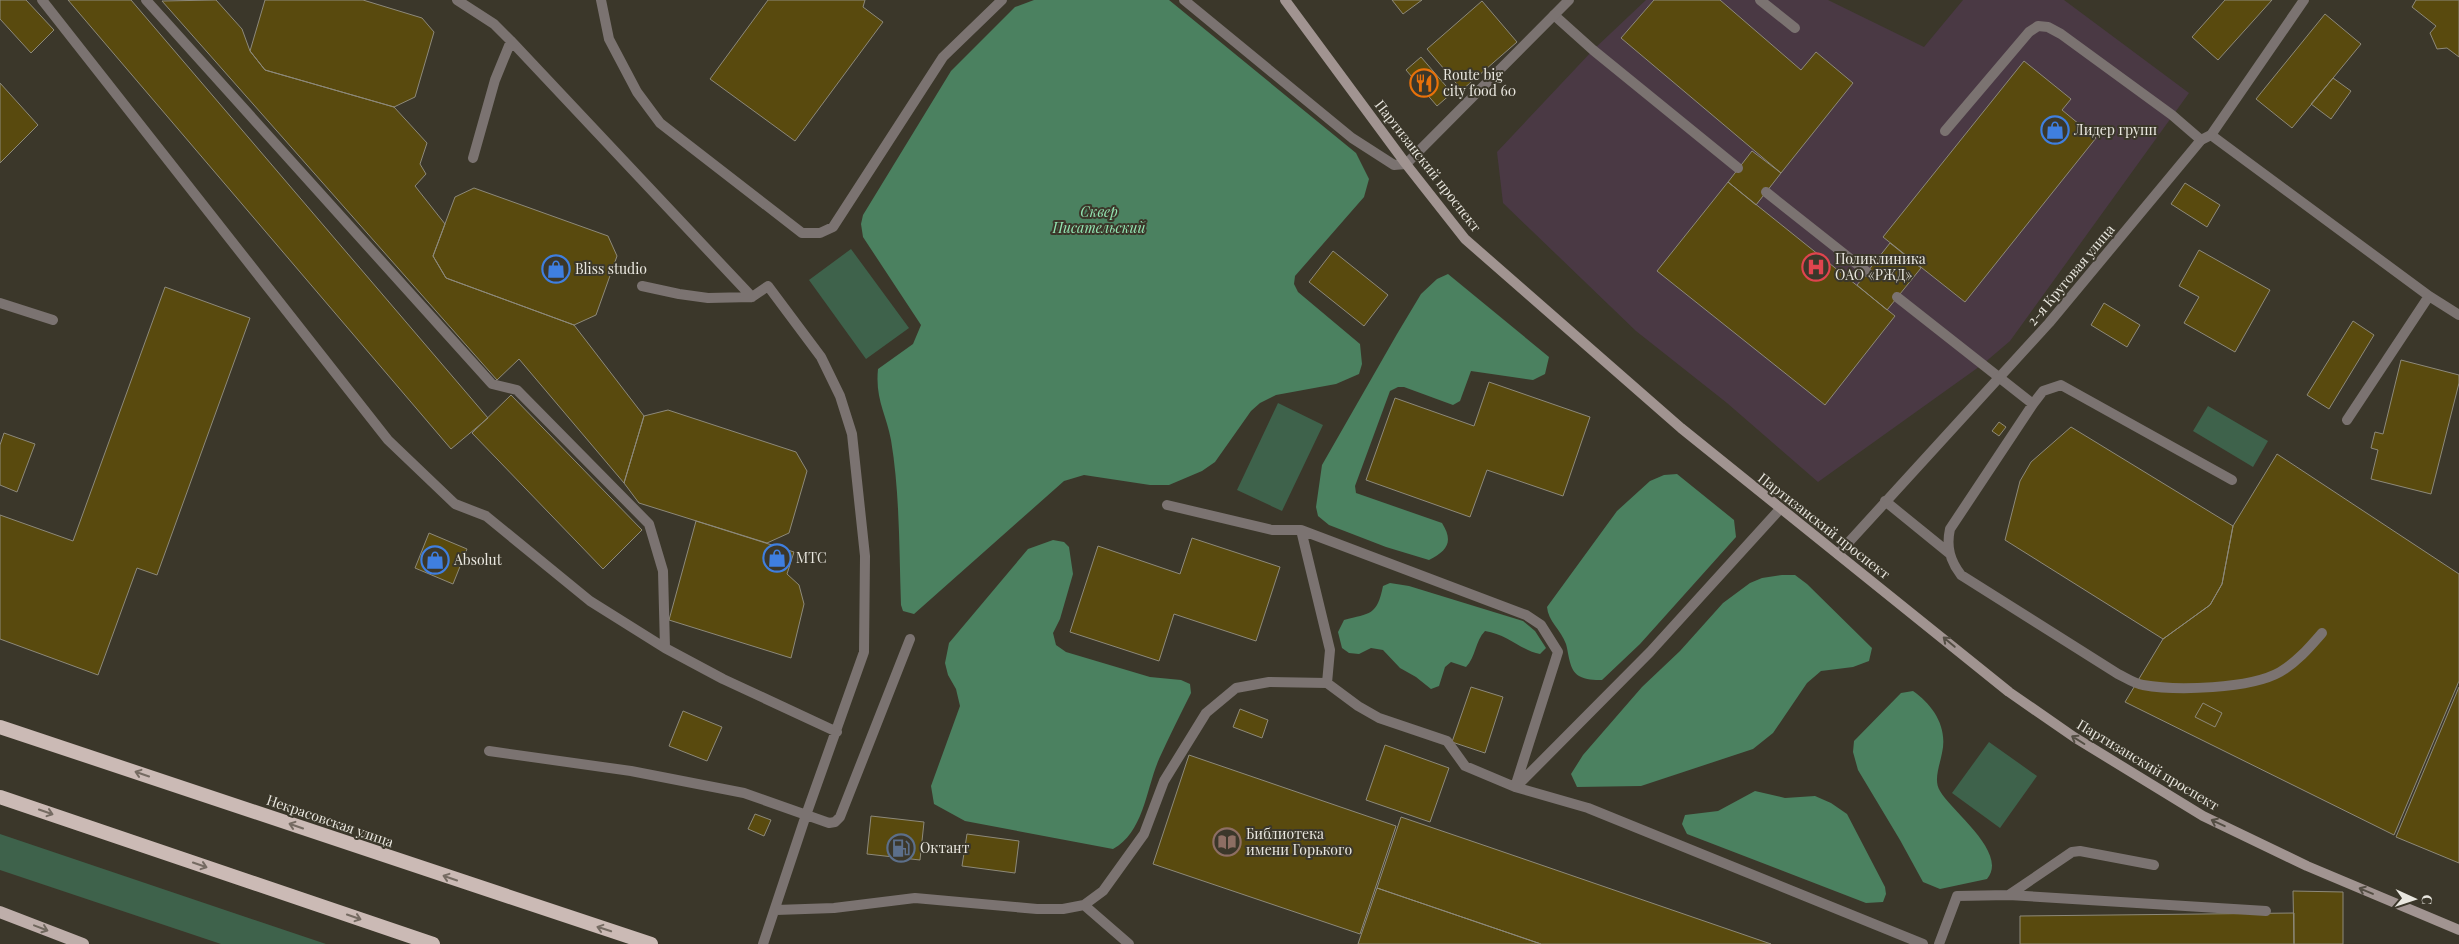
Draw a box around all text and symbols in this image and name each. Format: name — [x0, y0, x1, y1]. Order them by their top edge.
place label: Route big city food 60 — [1443, 65, 1516, 100]
restaurant icon: Route big city food 60 — [1409, 68, 1439, 98]
street label: Партизанский проспект — [1371, 96, 1486, 236]
shop icon: Лидер групп — [2040, 115, 2070, 145]
place label: Лидер групп — [2073, 120, 2158, 139]
park label: Cквер Писательский — [1052, 202, 1146, 237]
street label: 2-я Круговая улица — [2023, 220, 2119, 329]
place label: Поликлиника ОАО «РЖД» — [1835, 249, 1926, 284]
hospital icon: Поликлиника ОАО «РЖД» — [1801, 252, 1831, 282]
shop icon: Bliss studio — [541, 254, 571, 284]
place label: Bliss studio — [575, 259, 647, 278]
street label: Партизанский проспект — [1754, 468, 1894, 583]
shop icon: МТС — [762, 543, 792, 573]
shop icon: Absolut — [420, 545, 450, 575]
place label: МТС — [796, 548, 827, 567]
place label: Absolut — [453, 550, 503, 569]
one-way arrow — [1943, 637, 1956, 648]
street label: Партизанский проспект — [2074, 715, 2223, 815]
one-way arrow — [2072, 735, 2086, 745]
one-way arrow — [134, 769, 150, 779]
street label: Некрасовская улица — [264, 790, 396, 851]
one-way arrow — [38, 808, 54, 818]
one-way arrow — [2211, 818, 2226, 828]
one-way arrow — [289, 821, 304, 830]
place label: Библиотека имени Горького — [1246, 824, 1352, 859]
library icon: Библиотека имени Горького — [1212, 827, 1242, 857]
fuel station icon: Октант — [886, 833, 916, 863]
place label: Октант — [920, 838, 970, 857]
one-way arrow — [192, 861, 207, 870]
one-way arrow — [443, 873, 458, 882]
north arrow — [2389, 874, 2439, 924]
one-way arrow — [2359, 885, 2374, 895]
text: С — [2418, 894, 2437, 905]
one-way arrow — [346, 913, 361, 922]
one-way arrow — [33, 924, 49, 933]
one-way arrow — [597, 924, 613, 933]

